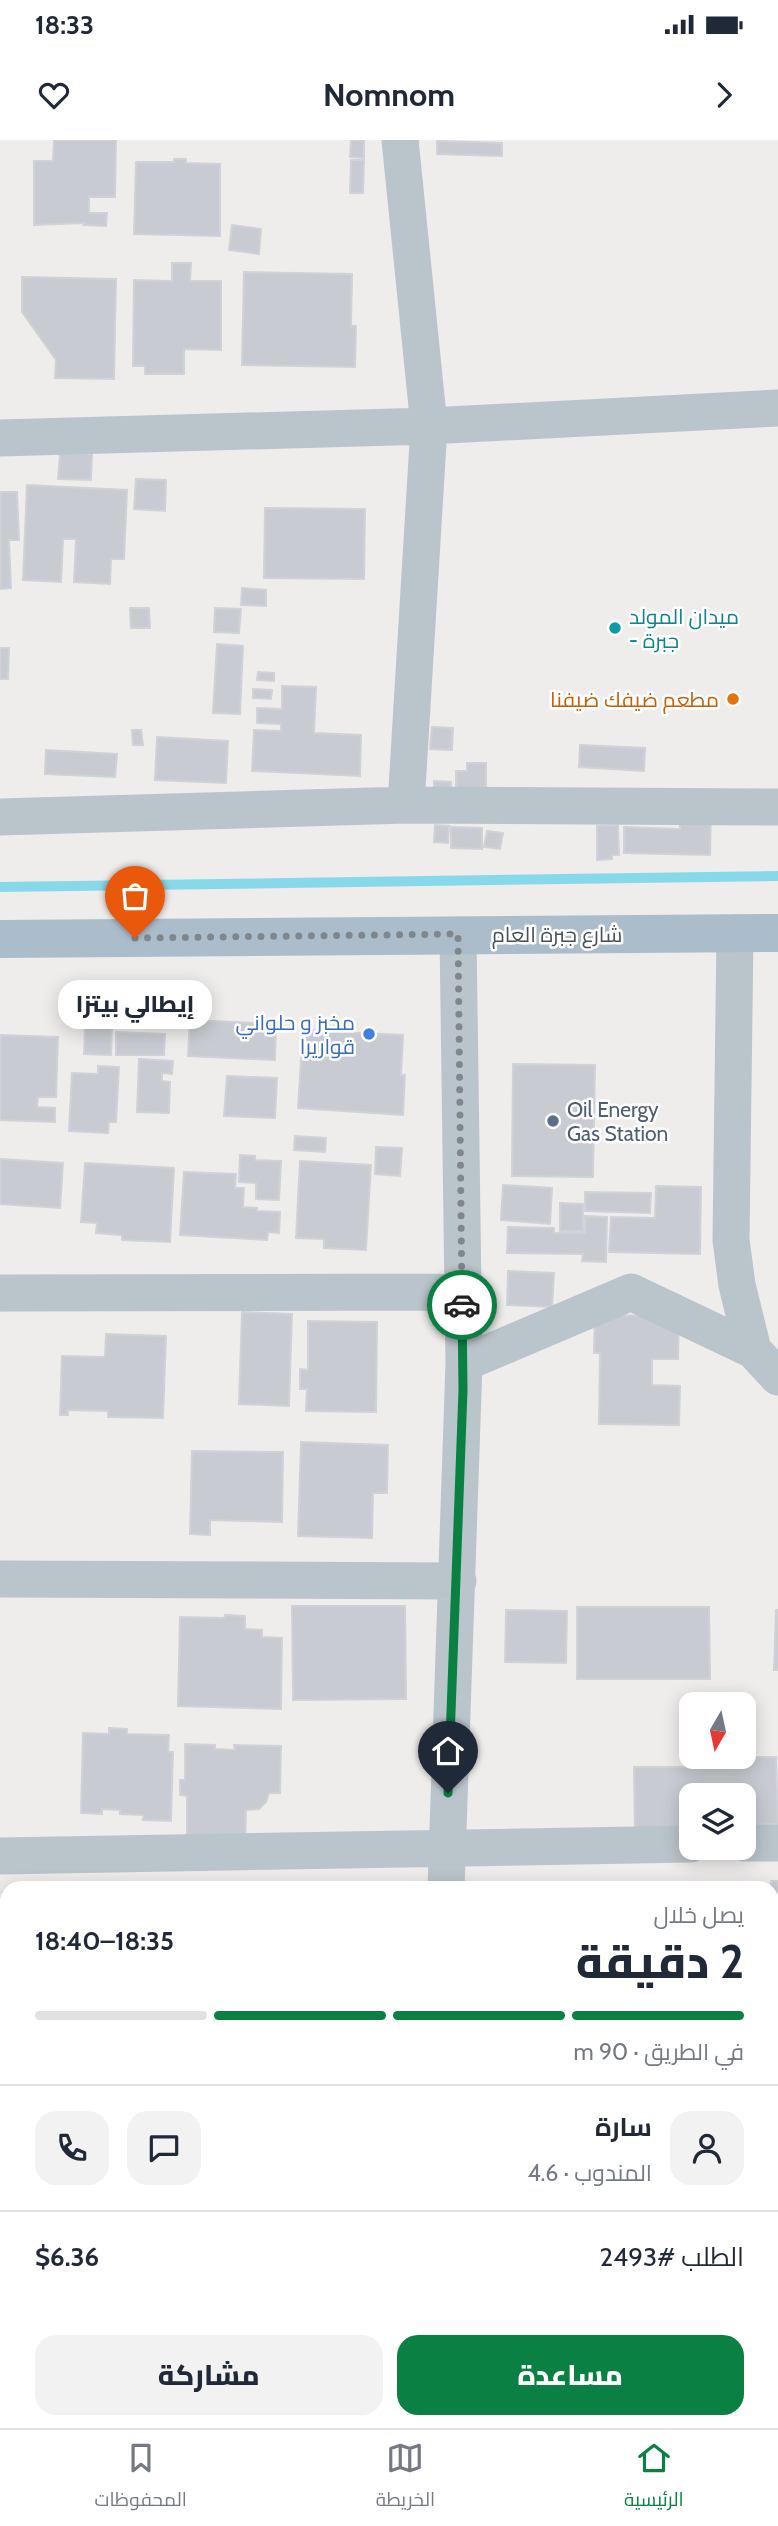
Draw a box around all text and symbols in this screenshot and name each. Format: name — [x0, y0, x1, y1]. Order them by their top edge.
text: 18:33 — [35, 9, 94, 41]
text: Nomnom — [323, 75, 455, 114]
icon: heart — [35, 76, 73, 114]
icon: forward — [705, 76, 743, 114]
place label: ميدان المولد - جبرة — [629, 604, 739, 653]
marker: ميدان المولد - جبرة — [607, 620, 623, 636]
place label: مطعم ضيفك ضيفنا — [550, 687, 719, 714]
marker: مطعم ضيفك ضيفنا — [725, 691, 741, 707]
pin — [105, 866, 165, 938]
icon: bag — [116, 877, 154, 915]
street label: شارع جبرة العام — [492, 922, 622, 949]
callout: إيطالي بيتزا — [58, 980, 212, 1029]
text: إيطالي بيتزا — [76, 990, 194, 1018]
place label: مخبز و حلواني قواريرا — [235, 1010, 355, 1059]
marker: مخبز و حلواني قواريرا — [361, 1026, 377, 1042]
place label: Oil Energy Gas Station — [567, 1097, 668, 1146]
marker: Oil Energy Gas Station — [545, 1113, 561, 1129]
courier — [427, 1270, 497, 1340]
icon: car — [443, 1286, 481, 1324]
north arrow — [679, 1692, 756, 1769]
map controls — [679, 1692, 756, 1860]
pin — [418, 1721, 478, 1793]
icon: home — [429, 1732, 467, 1770]
button: layers — [679, 1783, 756, 1860]
text: يصل خلال — [653, 1901, 744, 1929]
text: 18:35–18:40 — [35, 1925, 174, 1957]
text: 2 دقيقة — [576, 1934, 744, 1990]
text: في الطريق · 90 m — [574, 2038, 744, 2066]
button: phone — [35, 2111, 109, 2185]
button: chat — [127, 2111, 201, 2185]
text: سارة — [595, 2111, 652, 2143]
button: person — [670, 2111, 744, 2185]
text: المندوب · 4.6 — [528, 2159, 652, 2187]
text: $6.36 — [35, 2241, 99, 2273]
text: الطلب #2493 — [600, 2241, 744, 2273]
button: مشاركة — [35, 2335, 383, 2415]
button: مساعدة — [397, 2335, 744, 2415]
tab: المحفوظات — [94, 2439, 187, 2517]
tab: الخريطة — [376, 2439, 435, 2517]
tab: الرئيسية — [624, 2439, 684, 2517]

